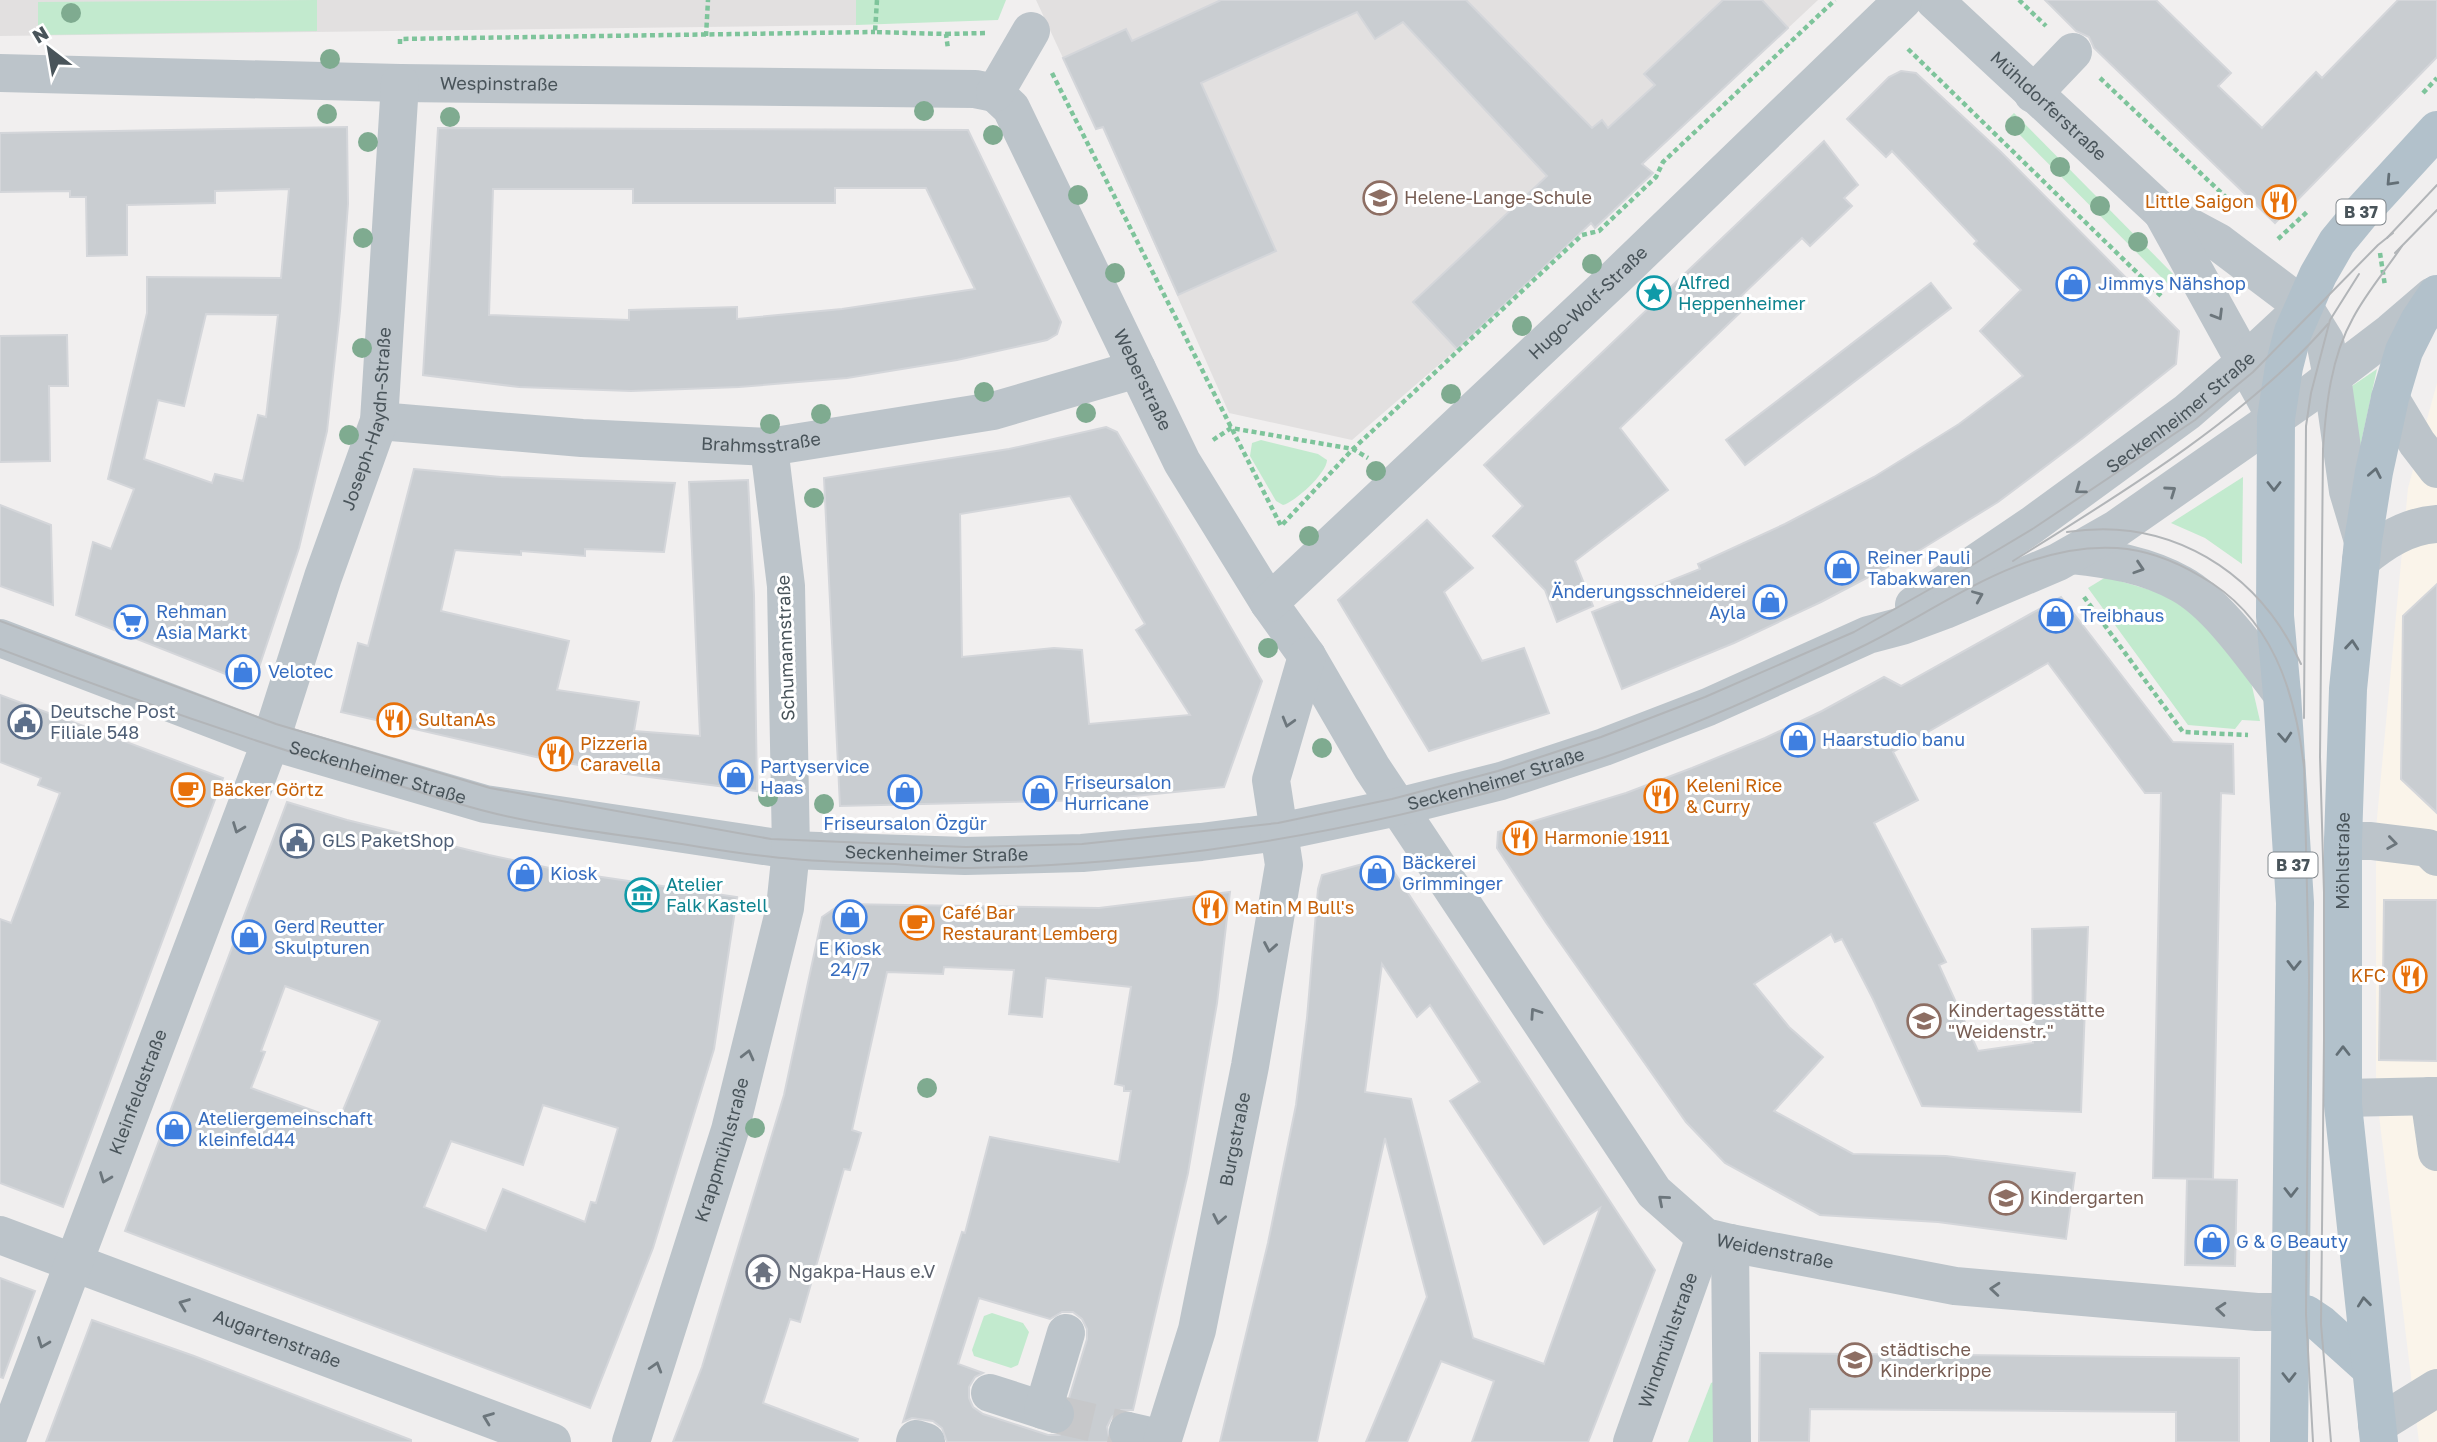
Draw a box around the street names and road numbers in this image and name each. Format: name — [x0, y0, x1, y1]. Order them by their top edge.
street label: Mühldorferstraße — [1986, 46, 2112, 165]
street label: Wespinstraße — [440, 71, 558, 95]
road number: B 37 — [2336, 200, 2386, 224]
street label: Hugo-Wolf-Straße — [1523, 241, 1652, 364]
street label: Weberstraße — [1109, 325, 1177, 434]
street label: Joseph-Haydn-Straße — [336, 326, 395, 513]
street label: Seckenheimer Straße — [2101, 346, 2259, 477]
street label: Brahmsstraße — [701, 427, 822, 457]
street label: Schumannstraße — [771, 575, 799, 721]
street label: Seckenheimer Straße — [287, 735, 469, 808]
street label: Seckenheimer Straße — [1405, 742, 1587, 814]
street label: Möhlstraße — [2331, 812, 2354, 910]
street label: Seckenheimer Straße — [844, 840, 1029, 866]
road number: B 37 — [2268, 852, 2318, 878]
street label: Kleinfeldstraße — [104, 1026, 171, 1158]
street label: Krappmühlstraße — [689, 1075, 753, 1225]
street label: Burgstraße — [1214, 1090, 1255, 1188]
street label: Weidenstraße — [1714, 1228, 1836, 1273]
street label: Windmühlstraße — [1633, 1269, 1702, 1411]
street label: Augartenstraße — [211, 1304, 344, 1372]

